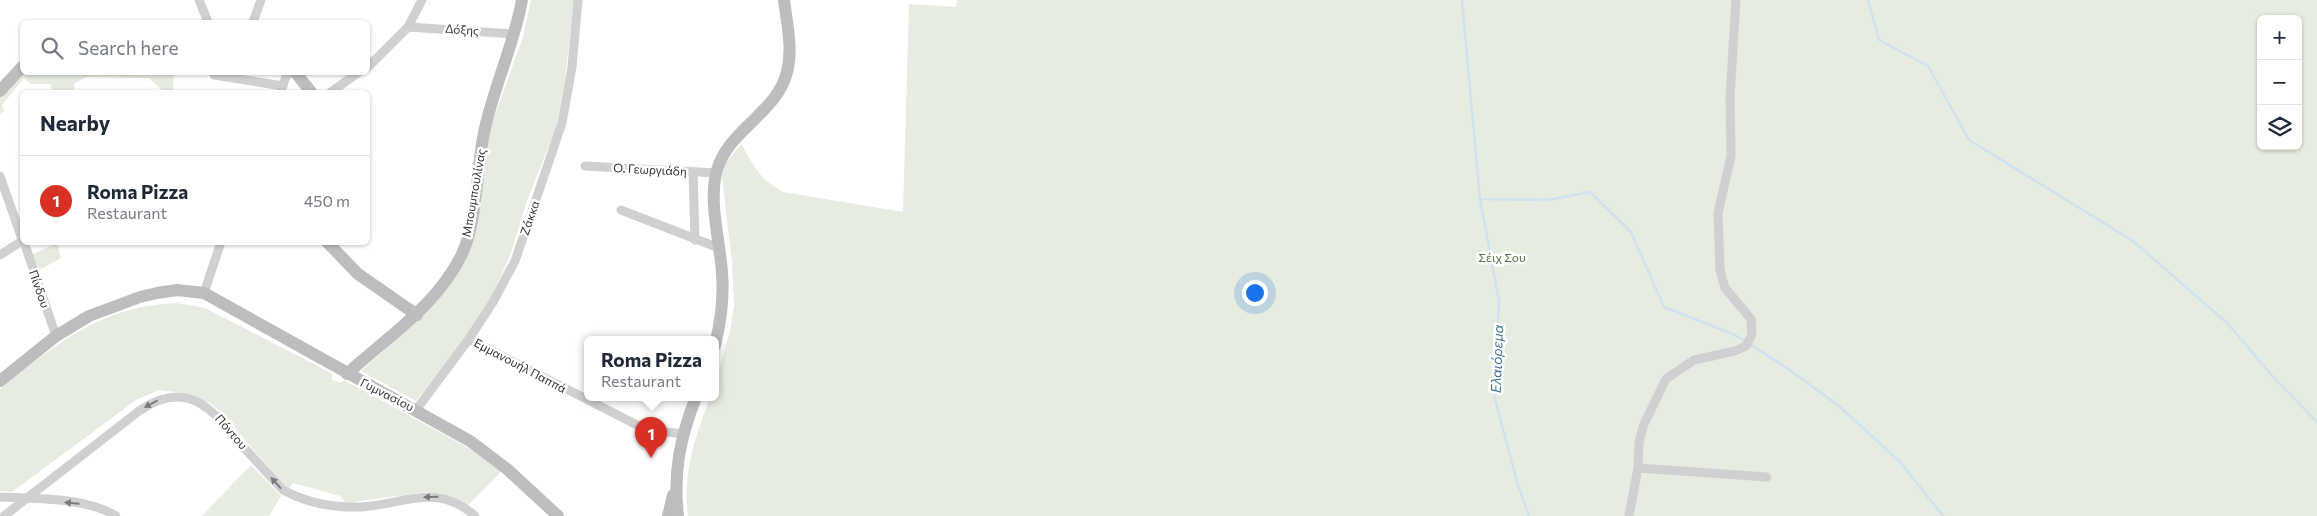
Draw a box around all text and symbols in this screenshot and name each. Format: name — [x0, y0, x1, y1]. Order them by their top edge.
map controls — [2257, 15, 2302, 150]
button: + — [2257, 15, 2302, 60]
search box — [20, 20, 370, 75]
street label: Δόξης — [445, 21, 480, 37]
icon: search — [38, 34, 66, 62]
text: Search here — [78, 36, 178, 59]
button: − — [2257, 60, 2302, 105]
button: layers — [2257, 105, 2302, 150]
text: Nearby — [40, 110, 110, 135]
street label: Μπουμπουλίνας — [458, 147, 488, 238]
street label: Ο. Γεωργιάδη — [613, 160, 687, 178]
text: Roma Pizza — [87, 180, 188, 203]
text: 1 — [52, 191, 60, 210]
text: 450 m — [304, 191, 350, 210]
street label: Ζάκκα — [517, 199, 541, 237]
text: Restaurant — [87, 203, 167, 222]
park label: Σέιχ Σου — [1478, 250, 1526, 264]
street label: Πίνδου — [27, 268, 53, 310]
your location — [1242, 280, 1268, 306]
water label: Ελαιόρεμα — [1487, 324, 1506, 393]
street label: Εμμανουήλ Παππά — [472, 335, 569, 395]
popup — [584, 336, 719, 401]
text: Roma Pizza — [601, 348, 702, 371]
text: Restaurant — [601, 371, 681, 390]
street label: Γυμνασίου — [358, 375, 417, 414]
one-way arrow — [143, 400, 158, 408]
street label: Πόντου — [213, 411, 251, 452]
pin: 1 — [635, 417, 667, 458]
one-way arrow — [270, 477, 282, 489]
one-way arrow — [423, 493, 439, 501]
one-way arrow — [64, 499, 80, 507]

